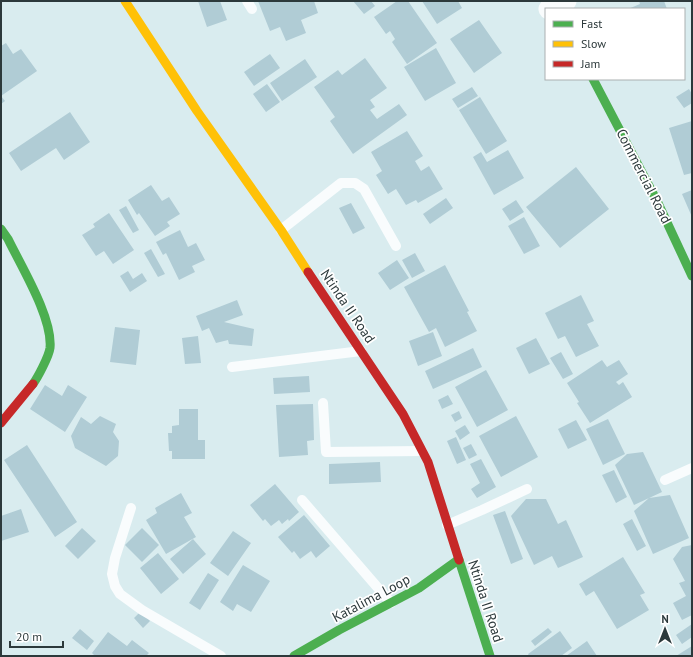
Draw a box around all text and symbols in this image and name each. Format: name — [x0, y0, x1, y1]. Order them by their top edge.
legend — [545, 8, 685, 80]
text: Fast — [581, 16, 602, 31]
text: Slow — [581, 36, 606, 51]
text: Jam — [580, 56, 600, 71]
street label: Commercial Road — [612, 126, 676, 226]
street label: Ntinda II Road — [317, 266, 379, 346]
street label: Ntinda II Road — [464, 558, 508, 644]
street label: Katalima Loop — [329, 570, 413, 626]
north arrow — [645, 609, 685, 649]
text: N — [661, 612, 669, 626]
scale bar — [10, 623, 63, 649]
text: 20 m — [16, 629, 42, 644]

